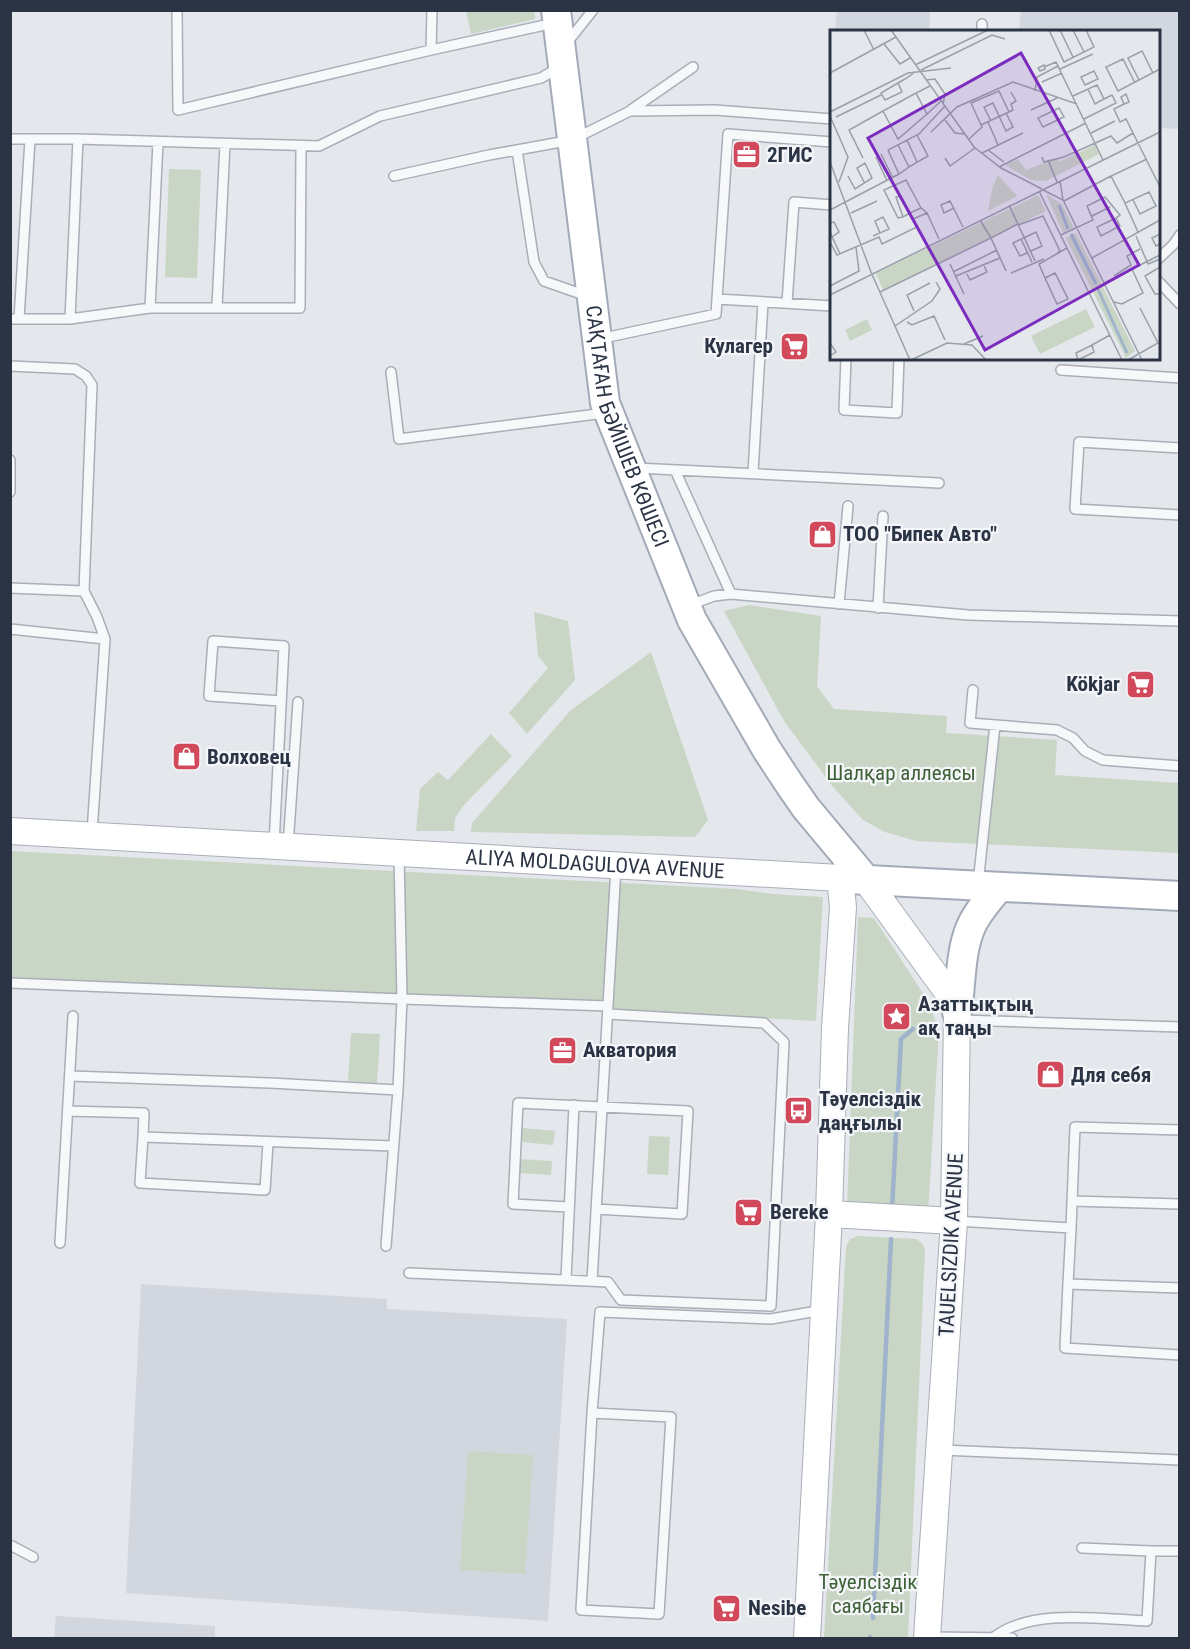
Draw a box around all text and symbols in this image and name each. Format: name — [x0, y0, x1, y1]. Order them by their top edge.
inset map — [830, 30, 1160, 360]
office icon: 2ГИС — [730, 139, 762, 171]
place label: 2ГИС — [767, 143, 813, 167]
street label: САҚТАҒАН БӘЙІШЕВ КӨШЕСІ — [581, 304, 674, 551]
supermarket icon: Кулагер — [778, 330, 810, 362]
place label: Кулагер — [704, 334, 773, 358]
shop icon: ТОО "Бипек Авто" — [806, 518, 838, 550]
place label: ТОО "Бипек Авто" — [843, 522, 997, 546]
supermarket icon: Kökjar — [1125, 668, 1157, 700]
place label: Kökjar — [1066, 672, 1120, 696]
shop icon: Волховец — [170, 741, 202, 773]
place label: Волховец — [207, 745, 291, 769]
park label: Шалқар аллеясы — [826, 761, 976, 785]
street label: ALIYA MOLDAGULOVA AVENUE — [465, 845, 725, 883]
place label: Азаттықтың ақ таңы — [918, 992, 1034, 1040]
place icon: Азаттықтың ақ таңы — [881, 1000, 913, 1032]
office icon: Акватория — [546, 1034, 578, 1066]
place label: Акватория — [583, 1038, 677, 1062]
shop icon: Для себя — [1034, 1059, 1066, 1091]
place label: Для себя — [1071, 1063, 1151, 1087]
place label: Тәуелсіздік даңғылы — [819, 1087, 922, 1135]
bus stop icon: Тәуелсіздік даңғылы — [782, 1095, 814, 1127]
street label: TAUELSIZDIK AVENUE — [934, 1153, 968, 1337]
supermarket icon: Bereke — [733, 1196, 765, 1228]
place label: Bereke — [770, 1200, 829, 1224]
park label: Тәуелсіздік саябағы — [819, 1570, 917, 1618]
supermarket icon: Nesibe — [711, 1592, 743, 1624]
place label: Nesibe — [748, 1596, 806, 1620]

